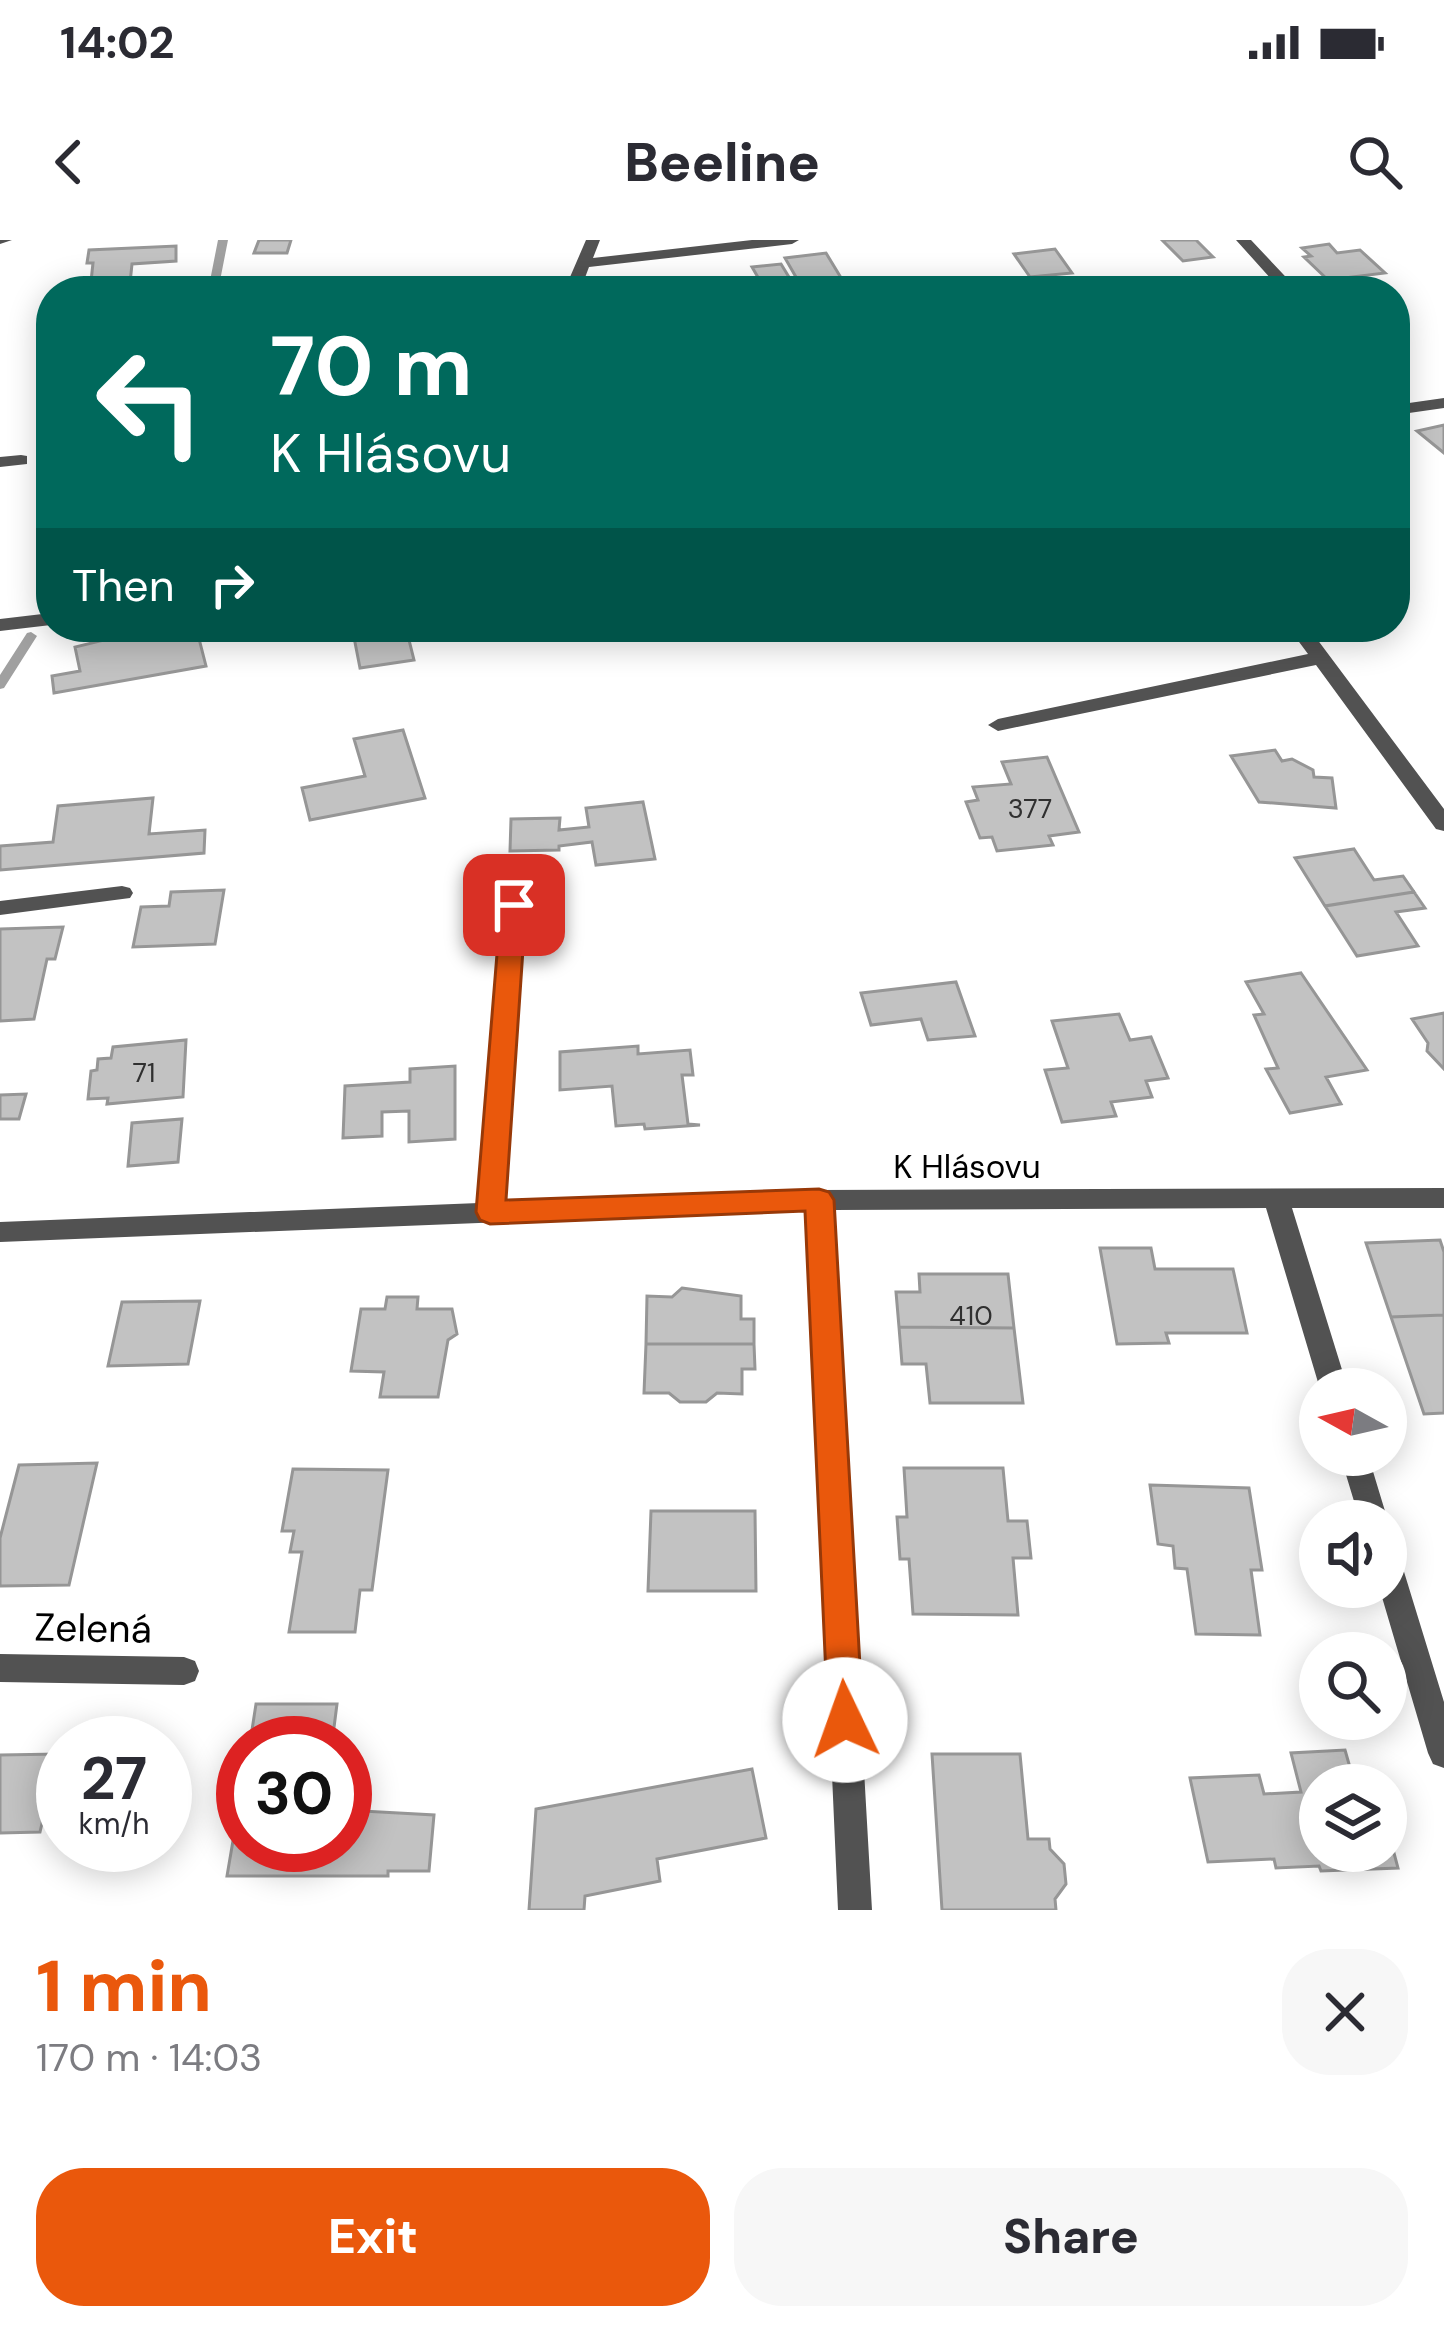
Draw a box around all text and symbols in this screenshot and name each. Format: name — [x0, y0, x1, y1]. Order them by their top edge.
text: 14:02 — [60, 13, 175, 72]
text: Beeline — [624, 127, 820, 198]
icon: back — [36, 129, 102, 195]
icon: search — [1342, 129, 1408, 195]
text: 70 m — [270, 312, 473, 421]
icon: left — [72, 324, 228, 480]
text: K Hlásovu — [270, 418, 511, 489]
icon: right — [199, 552, 265, 618]
text: Then — [72, 556, 175, 615]
house number: 377 — [1008, 791, 1052, 826]
pin — [463, 854, 565, 956]
icon: arrive — [481, 872, 547, 938]
house number: 71 — [133, 1055, 155, 1090]
street label: K Hlásovu — [893, 1145, 1041, 1188]
house number: 410 — [949, 1298, 993, 1333]
north arrow — [1299, 1368, 1407, 1476]
map controls — [1299, 1368, 1407, 1872]
button: sound — [1299, 1500, 1407, 1608]
street label: Zelená — [34, 1601, 152, 1655]
button: search — [1299, 1632, 1407, 1740]
position arrow — [782, 1657, 908, 1783]
speed limit sign: 30 — [216, 1716, 372, 1872]
text: 27 — [81, 1739, 147, 1818]
button: layers — [1299, 1764, 1407, 1872]
text: km/h — [79, 1804, 149, 1843]
text: 1 min — [36, 1940, 212, 2033]
button: close — [1282, 1949, 1408, 2075]
text: 170 m · 14:03 — [36, 2032, 262, 2083]
button: Exit — [36, 2168, 710, 2306]
button: Share — [734, 2168, 1408, 2306]

